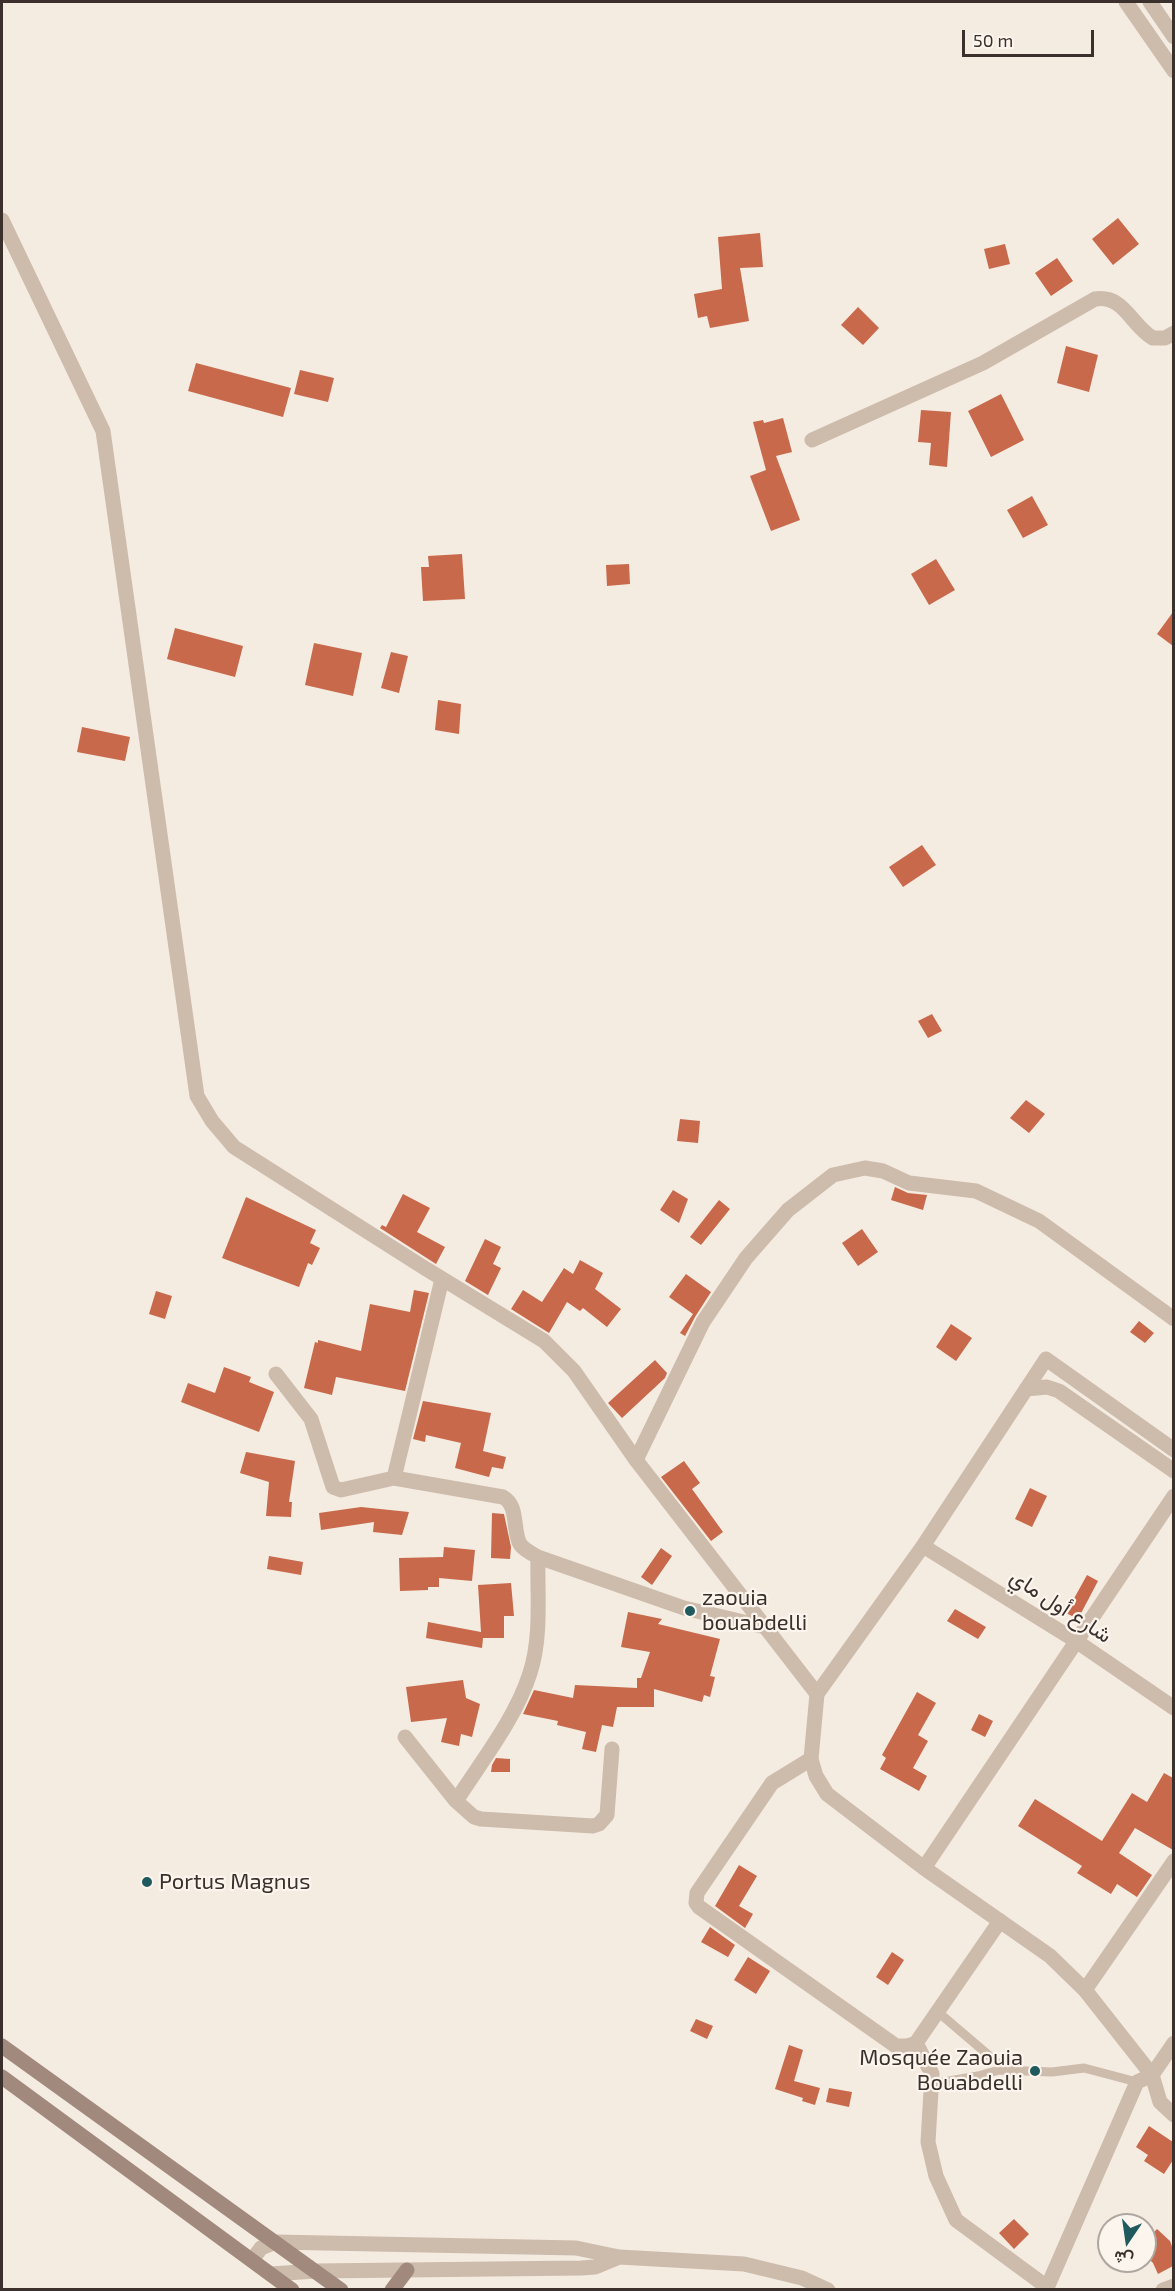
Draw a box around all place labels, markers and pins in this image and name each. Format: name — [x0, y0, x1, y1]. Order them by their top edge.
place label: zaouia bouabdelli — [702, 1585, 807, 1636]
marker: zaouia bouabdelli — [683, 1604, 697, 1618]
place label: Portus Magnus — [159, 1869, 310, 1895]
marker: Portus Magnus — [140, 1875, 154, 1889]
place label: Mosquée Zaouia Bouabdelli — [859, 2045, 1023, 2096]
marker: Mosquée Zaouia Bouabdelli — [1028, 2064, 1042, 2078]

